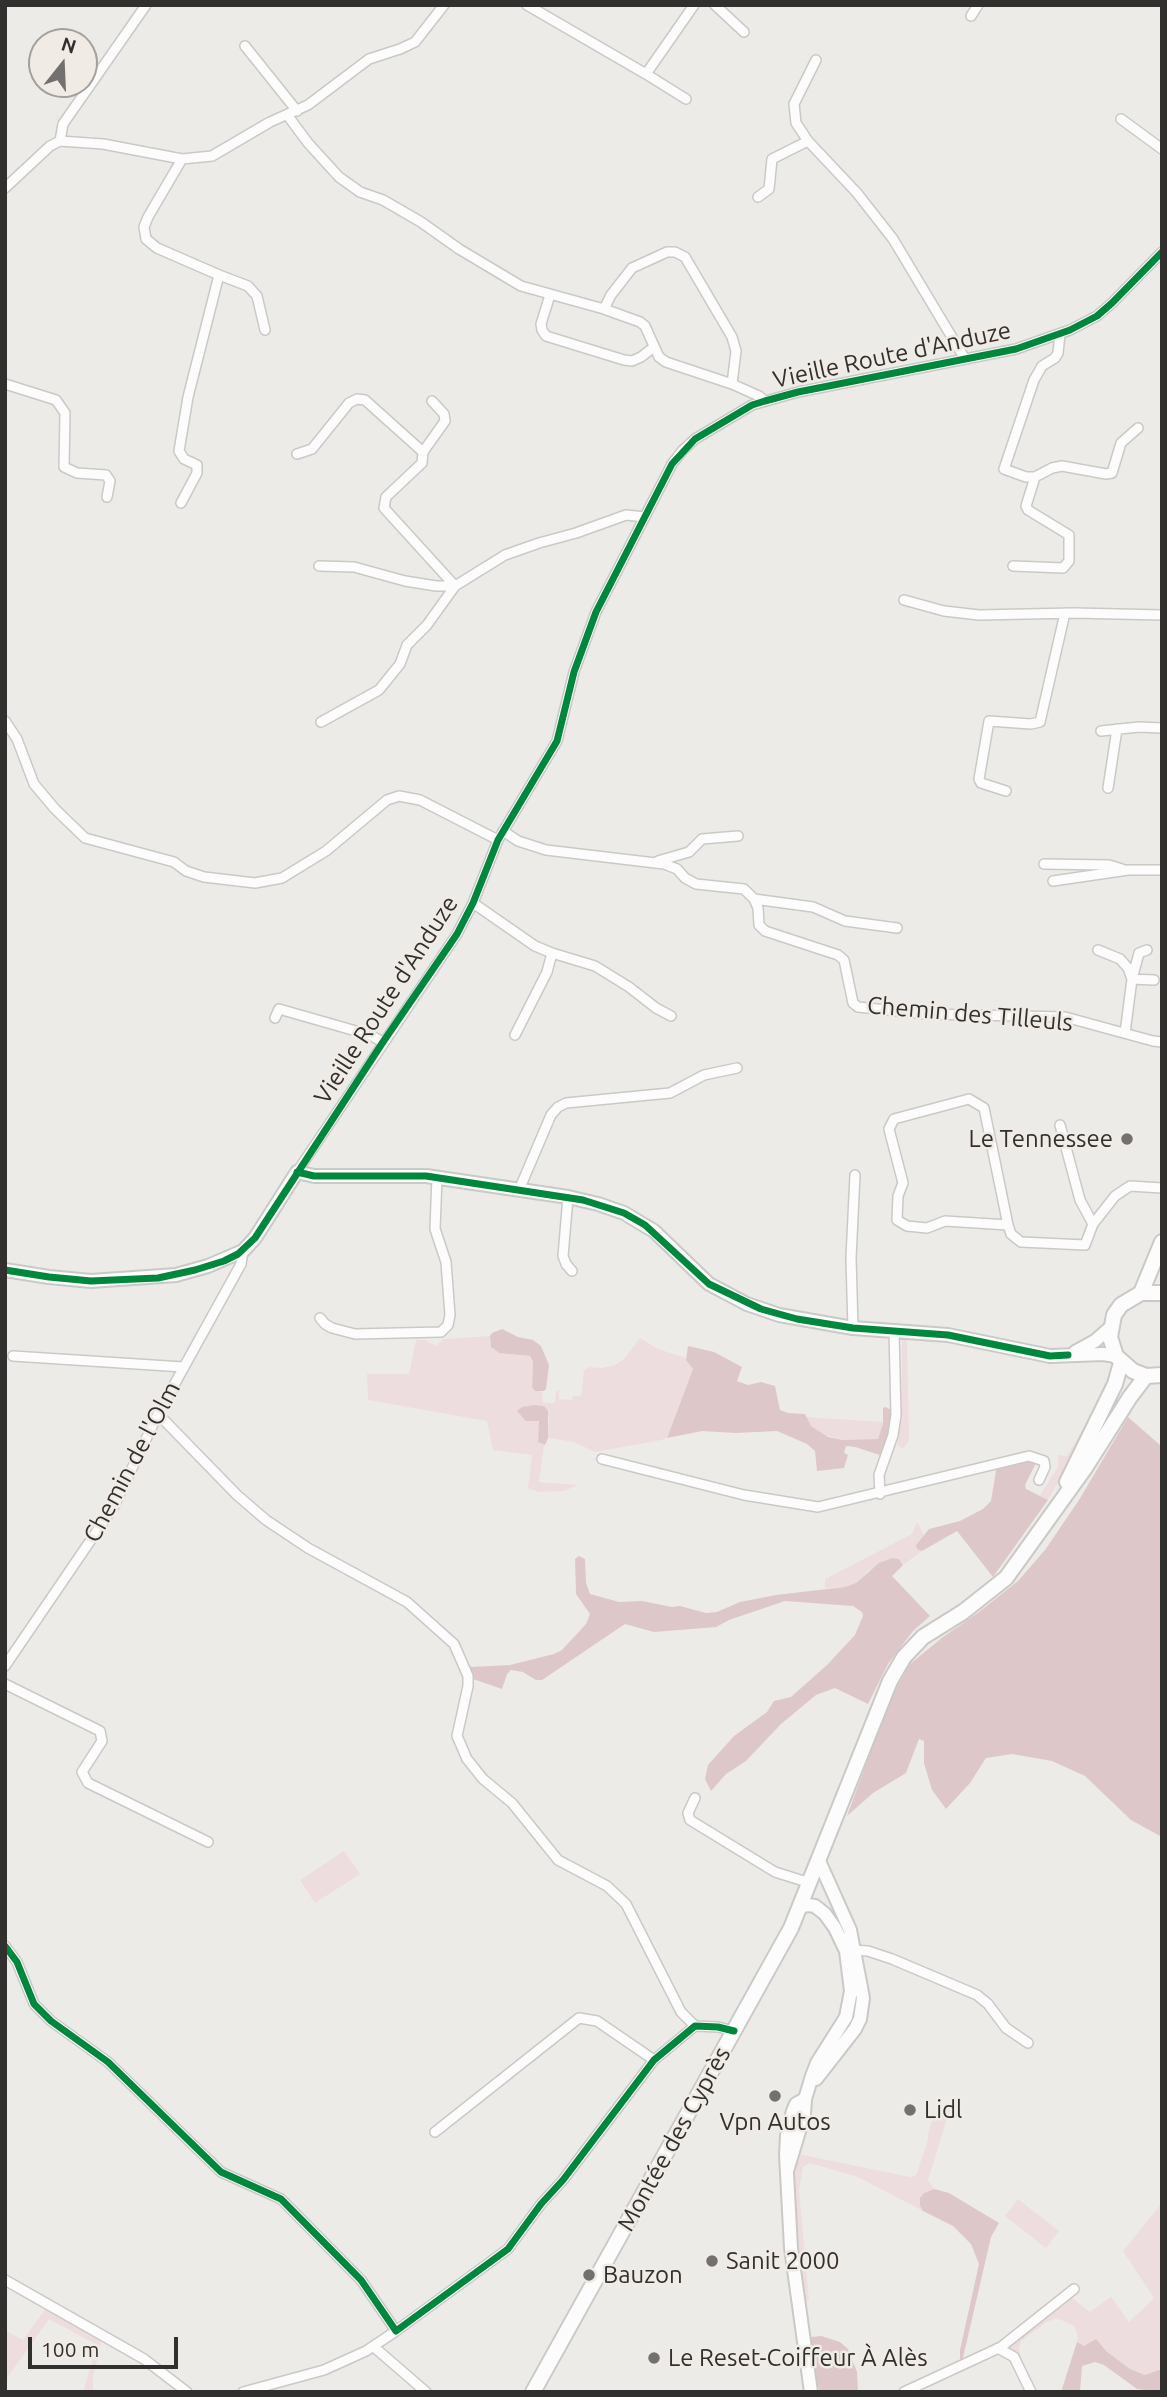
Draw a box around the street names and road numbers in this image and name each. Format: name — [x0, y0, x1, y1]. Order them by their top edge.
street label: Vieille Route d'Anduze — [770, 316, 1014, 394]
street label: Vieille Route d'Anduze — [308, 891, 464, 1109]
street label: Chemin des Tilleuls — [866, 991, 1074, 1037]
street label: Chemin de l'Olm — [78, 1377, 186, 1547]
street label: Montée des Cyprès — [611, 2042, 737, 2236]

